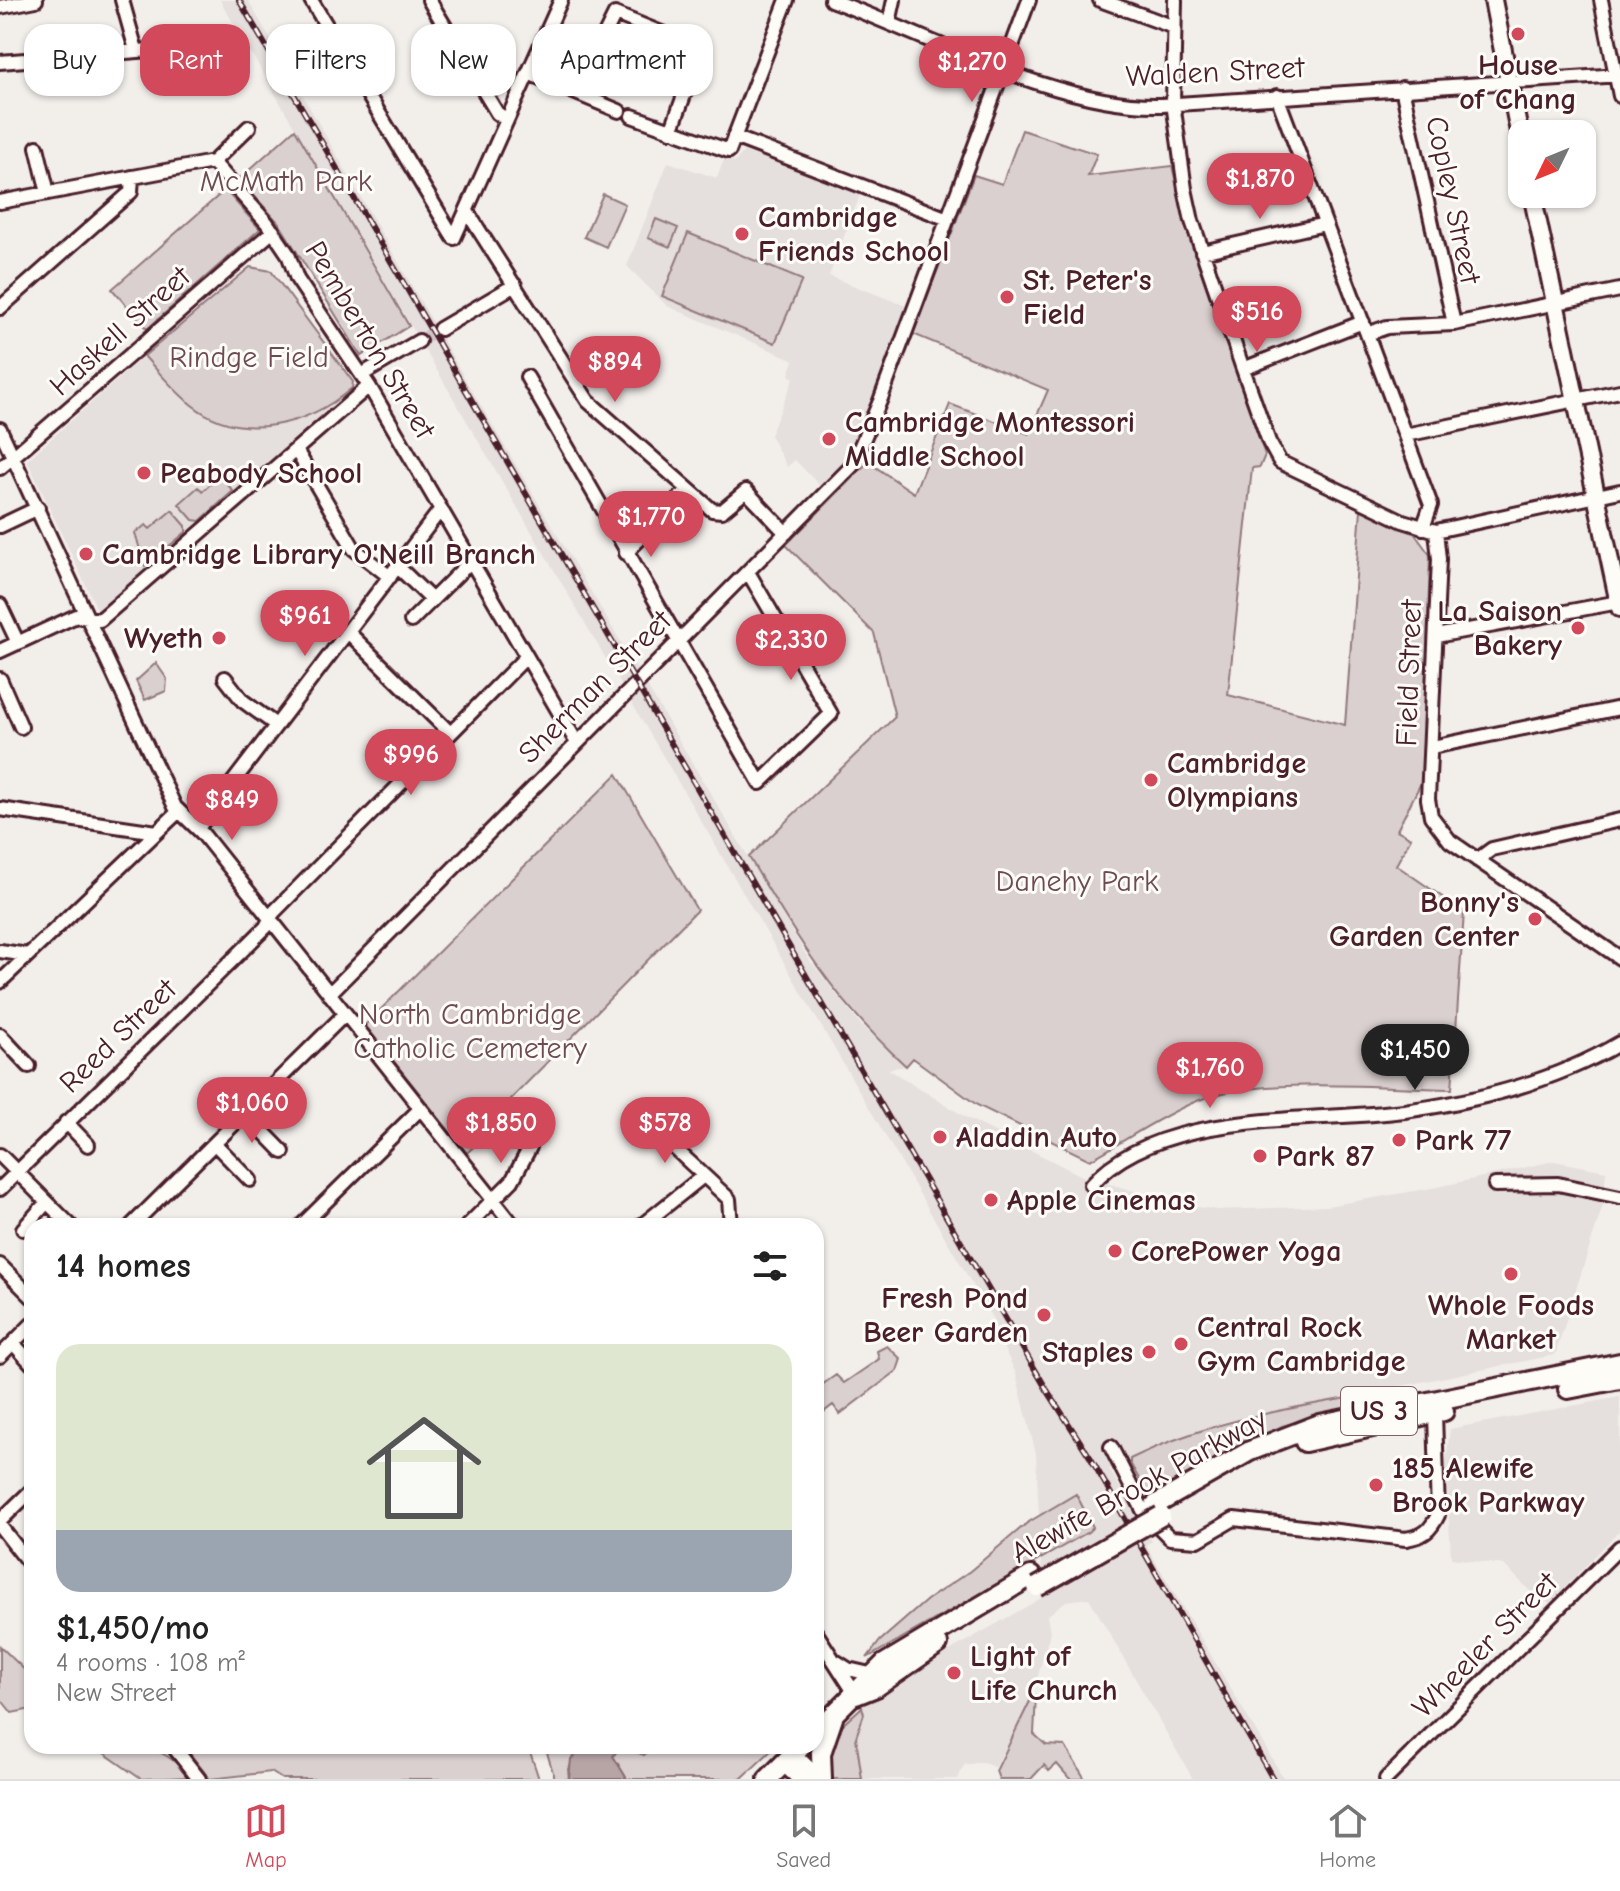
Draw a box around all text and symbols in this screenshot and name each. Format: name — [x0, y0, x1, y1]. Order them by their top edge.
chip: Buy — [24, 24, 124, 96]
chip: Rent — [140, 24, 250, 96]
chip: Filters — [266, 24, 395, 96]
chip: New — [411, 24, 516, 96]
chip: Apartment — [532, 24, 713, 96]
marker: House of Chang — [1509, 25, 1527, 43]
pin: $1,270 — [907, 36, 1037, 104]
text: $1,270 — [937, 47, 1007, 77]
place label: House of Chang — [1459, 48, 1577, 117]
street label: Walden Street — [1125, 50, 1307, 94]
street label: Copley Street — [1418, 113, 1488, 288]
north arrow — [1508, 120, 1596, 208]
map controls — [1508, 120, 1596, 208]
pin: $1,870 — [1195, 153, 1325, 221]
park label: McMath Park — [200, 164, 373, 199]
text: $1,870 — [1225, 164, 1295, 194]
place label: Cambridge Friends School — [758, 200, 949, 269]
marker: Cambridge Friends School — [733, 225, 751, 243]
street label: Pemberton Street — [297, 235, 443, 446]
street label: Haskell Street — [43, 258, 198, 403]
place label: St. Peter's Field — [1023, 263, 1152, 332]
pin: $516 — [1210, 286, 1304, 354]
marker: St. Peter's Field — [998, 288, 1016, 306]
text: $516 — [1230, 297, 1284, 327]
pin: $894 — [568, 336, 662, 404]
park label: Rindge Field — [169, 340, 329, 375]
text: $894 — [588, 347, 642, 377]
place label: Cambridge Montessori Middle School — [845, 405, 1135, 474]
marker: Cambridge Montessori Middle School — [820, 430, 838, 448]
place label: Peabody School — [160, 456, 362, 491]
marker: Peabody School — [135, 464, 153, 482]
pin: $1,770 — [586, 491, 716, 559]
text: $1,770 — [616, 502, 686, 532]
place label: Cambridge Library O'Neill Branch — [102, 537, 536, 572]
marker: Cambridge Library O'Neill Branch — [77, 545, 95, 563]
pin: $961 — [258, 590, 352, 658]
place label: La Saison Bakery — [1437, 594, 1562, 663]
street label: Field Street — [1389, 598, 1429, 747]
text: $961 — [278, 601, 332, 631]
street label: Sherman Street — [511, 602, 680, 771]
pin: $2,330 — [726, 614, 856, 682]
marker: La Saison Bakery — [1569, 619, 1587, 637]
place label: Wyeth — [124, 621, 203, 656]
text: $2,330 — [754, 625, 828, 655]
marker: Wyeth — [210, 629, 228, 647]
pin: $996 — [364, 729, 458, 797]
text: $996 — [383, 740, 439, 770]
place label: Cambridge Olympians — [1167, 746, 1306, 815]
marker: Cambridge Olympians — [1142, 771, 1160, 789]
pin: $849 — [185, 774, 279, 842]
text: $849 — [205, 785, 259, 815]
park label: Danehy Park — [996, 864, 1159, 899]
place label: Bonny's Garden Center — [1329, 885, 1519, 954]
marker: Bonny's Garden Center — [1526, 910, 1544, 928]
street label: Reed Street — [52, 971, 185, 1100]
park label: North Cambridge Catholic Cemetery — [353, 997, 587, 1066]
pin: $1,450 — [1350, 1024, 1480, 1092]
text: $1,450 — [1379, 1035, 1451, 1065]
pin: $1,760 — [1145, 1042, 1275, 1110]
text: $1,760 — [1175, 1053, 1245, 1083]
pin: $1,060 — [187, 1077, 317, 1145]
text: $1,060 — [215, 1088, 289, 1118]
pin: $1,850 — [436, 1097, 566, 1165]
pin: $578 — [618, 1097, 712, 1165]
text: $1,850 — [465, 1108, 537, 1138]
text: $578 — [638, 1108, 692, 1138]
place label: Aladdin Auto — [956, 1120, 1117, 1155]
place label: Park 77 — [1415, 1123, 1512, 1158]
marker: Aladdin Auto — [931, 1128, 949, 1146]
marker: Park 77 — [1390, 1131, 1408, 1149]
place label: Park 87 — [1276, 1139, 1375, 1174]
marker: Park 87 — [1251, 1147, 1269, 1165]
place label: Apple Cinemas — [1007, 1183, 1196, 1218]
marker: Apple Cinemas — [982, 1191, 1000, 1209]
place label: CorePower Yoga — [1131, 1234, 1342, 1269]
marker: CorePower Yoga — [1106, 1242, 1124, 1260]
icon: filters — [748, 1244, 792, 1288]
text: 14 homes — [56, 1246, 191, 1286]
marker: Whole Foods Market — [1502, 1265, 1520, 1283]
place label: Fresh Pond Beer Garden — [863, 1281, 1028, 1350]
place label: Whole Foods Market — [1428, 1288, 1594, 1357]
marker: Fresh Pond Beer Garden — [1035, 1306, 1053, 1324]
place label: Central Rock Gym Cambridge — [1197, 1310, 1406, 1379]
place label: Staples — [1042, 1335, 1133, 1370]
marker: Central Rock Gym Cambridge — [1172, 1335, 1190, 1353]
marker: Staples — [1140, 1343, 1158, 1361]
road number: US 3 — [1341, 1387, 1417, 1435]
icon: home — [352, 1396, 496, 1540]
street label: Alewife Brook Parkway — [1005, 1401, 1273, 1571]
place label: 185 Alewife Brook Parkway — [1392, 1451, 1585, 1520]
marker: 185 Alewife Brook Parkway — [1367, 1476, 1385, 1494]
street label: Wheeler Street — [1405, 1564, 1566, 1725]
text: $1,450/mo — [56, 1608, 209, 1648]
place label: Light of Life Church — [970, 1639, 1118, 1708]
text: 4 rooms · 108 m² — [56, 1648, 245, 1678]
marker: Light of Life Church — [945, 1664, 963, 1682]
text: New Street — [56, 1678, 175, 1708]
tab: Map — [244, 1799, 288, 1873]
tab: Saved — [776, 1799, 831, 1873]
tab: Home — [1319, 1799, 1376, 1873]

